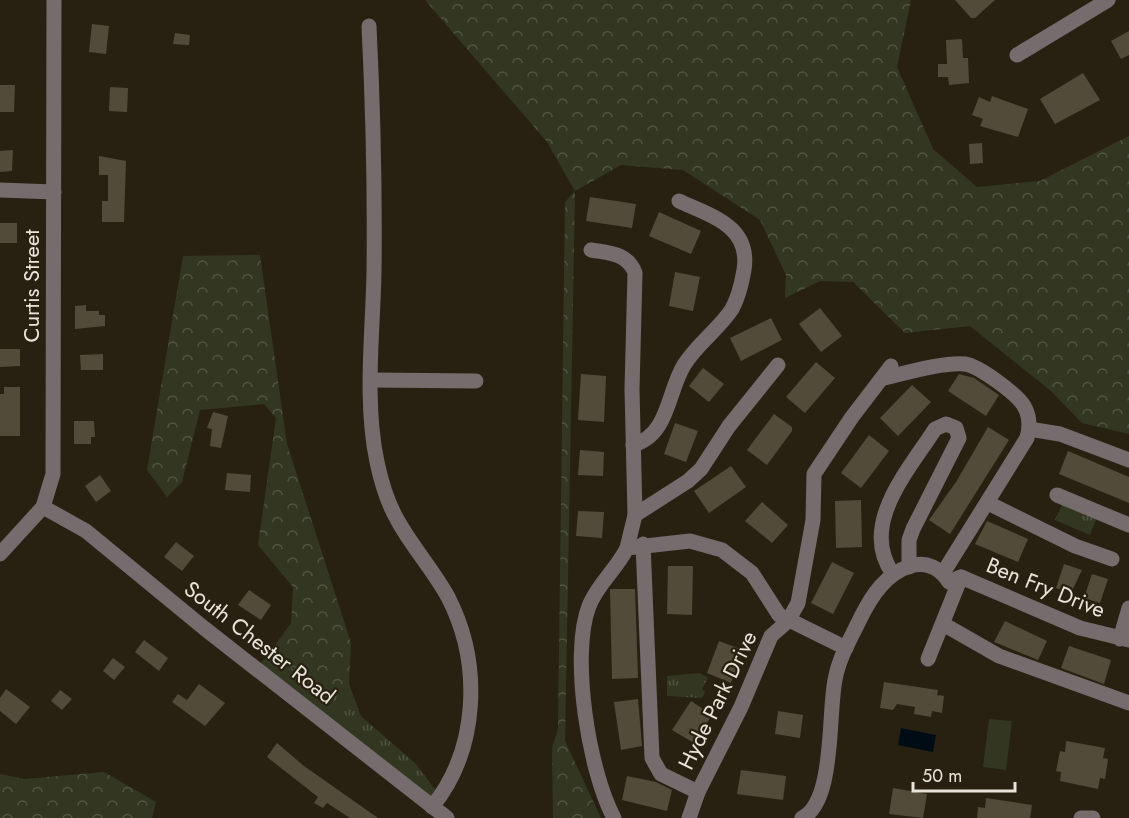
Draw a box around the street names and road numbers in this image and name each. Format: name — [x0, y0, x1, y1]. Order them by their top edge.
street label: Curtis Street — [15, 229, 47, 343]
street label: Ben Fry Drive — [982, 549, 1110, 625]
street label: South Chester Road — [178, 573, 342, 711]
street label: Hyde Park Drive — [670, 625, 764, 775]

